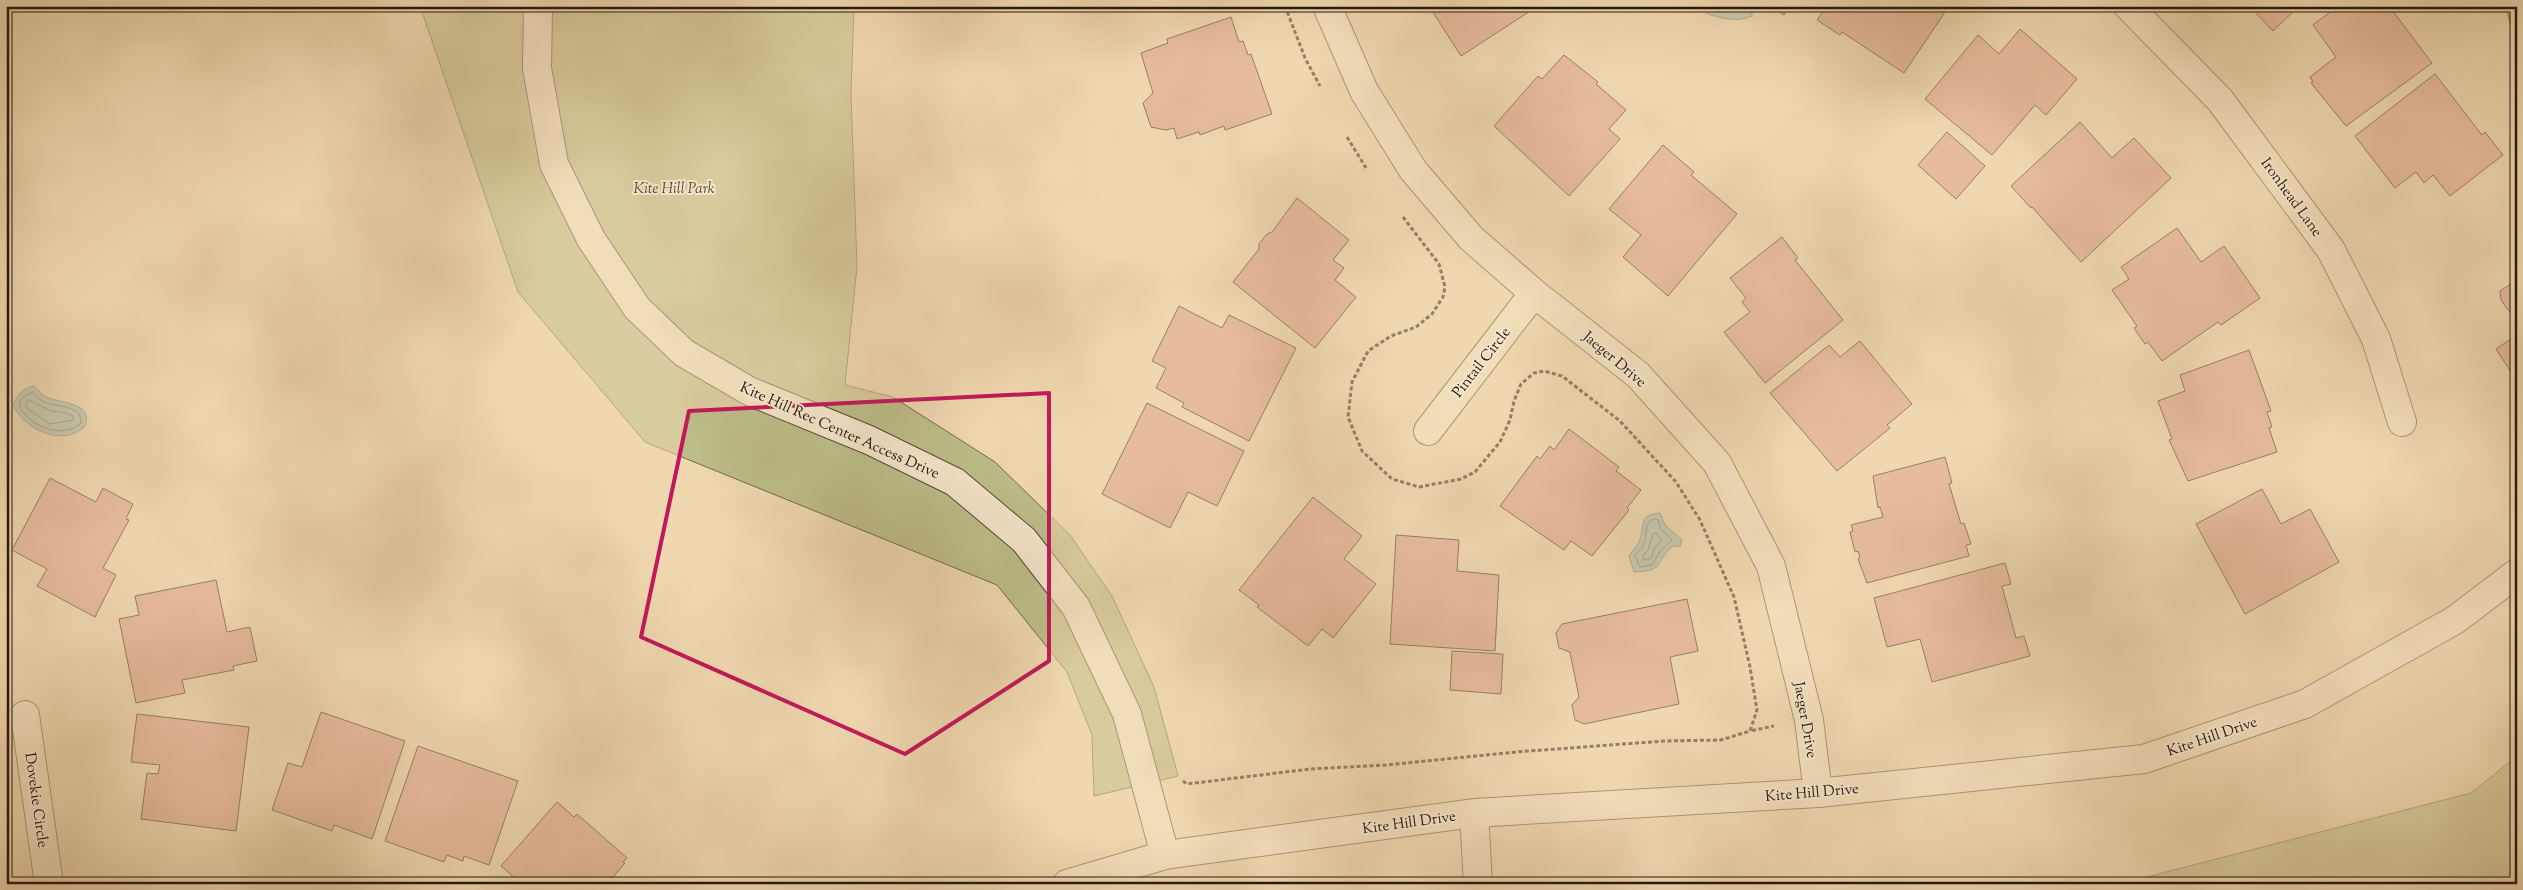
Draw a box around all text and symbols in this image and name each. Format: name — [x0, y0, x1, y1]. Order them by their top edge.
street label: Ironhead Lane — [2255, 154, 2327, 242]
park label: Kite Hill Park — [634, 179, 715, 200]
street label: Pintail Circle — [1448, 323, 1516, 403]
street label: Jaeger Drive — [1577, 327, 1650, 393]
street label: Kite Hill Rec Center Access Drive — [736, 378, 943, 485]
street label: Jaeger Drive — [1787, 679, 1822, 760]
street label: Kite Hill Drive — [2165, 712, 2260, 763]
street label: Dovekie Circle — [18, 751, 53, 849]
street label: Kite Hill Drive — [1764, 779, 1860, 808]
street label: Kite Hill Drive — [1361, 807, 1457, 840]

